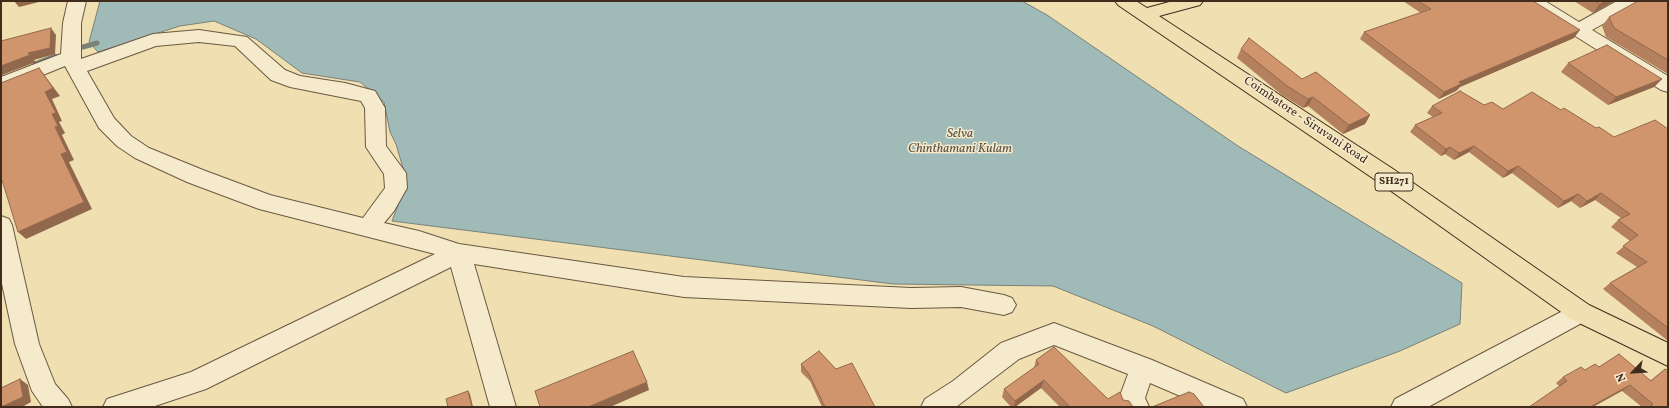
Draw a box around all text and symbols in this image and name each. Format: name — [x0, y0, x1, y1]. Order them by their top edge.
street label: Coimbatore - Siruvani Road — [1240, 74, 1370, 168]
water label: Selva Chinthamani Kulam — [908, 127, 1012, 158]
road number: SH271 — [1375, 173, 1413, 191]
north arrow — [1613, 352, 1653, 392]
text: N — [1613, 370, 1630, 384]

